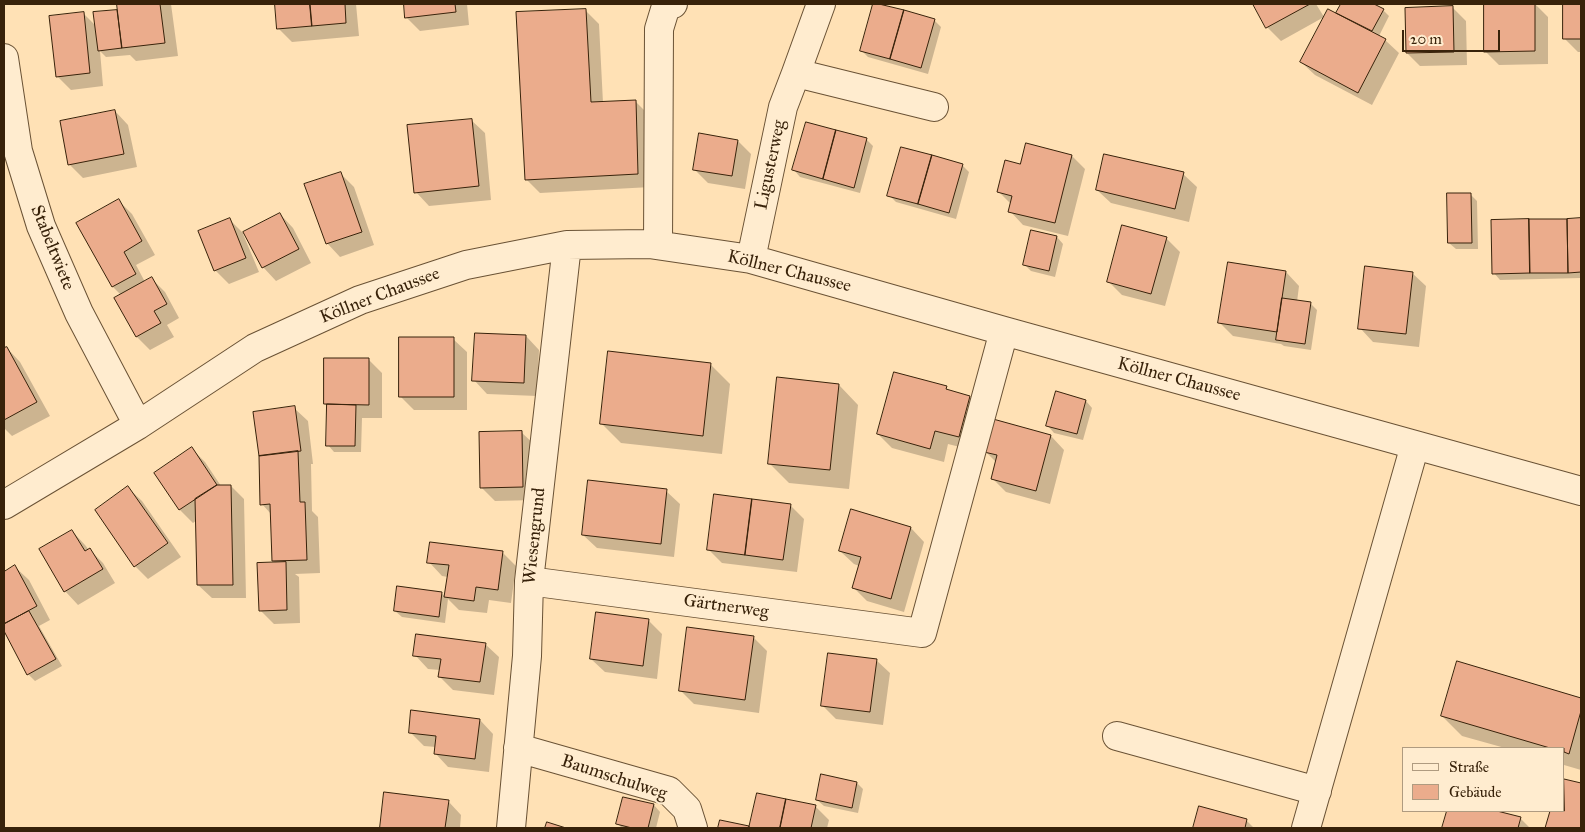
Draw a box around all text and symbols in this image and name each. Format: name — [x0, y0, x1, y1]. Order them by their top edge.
scale bar — [1405, 20, 1502, 52]
text: 20 m — [1410, 30, 1442, 48]
street label: Ligusterweg — [751, 118, 791, 212]
street label: Stabeltwiete — [25, 202, 79, 294]
street label: Köllner Chaussee — [725, 246, 853, 298]
street label: Köllner Chaussee — [317, 263, 443, 329]
street label: Köllner Chaussee — [1115, 353, 1243, 407]
street label: Wiesengrund — [519, 487, 551, 585]
street label: Gärtnerweg — [682, 590, 770, 624]
legend — [1402, 747, 1565, 812]
street label: Baumschulweg — [558, 751, 670, 805]
text: Straße — [1449, 758, 1489, 776]
text: Gebäude — [1449, 783, 1502, 801]

